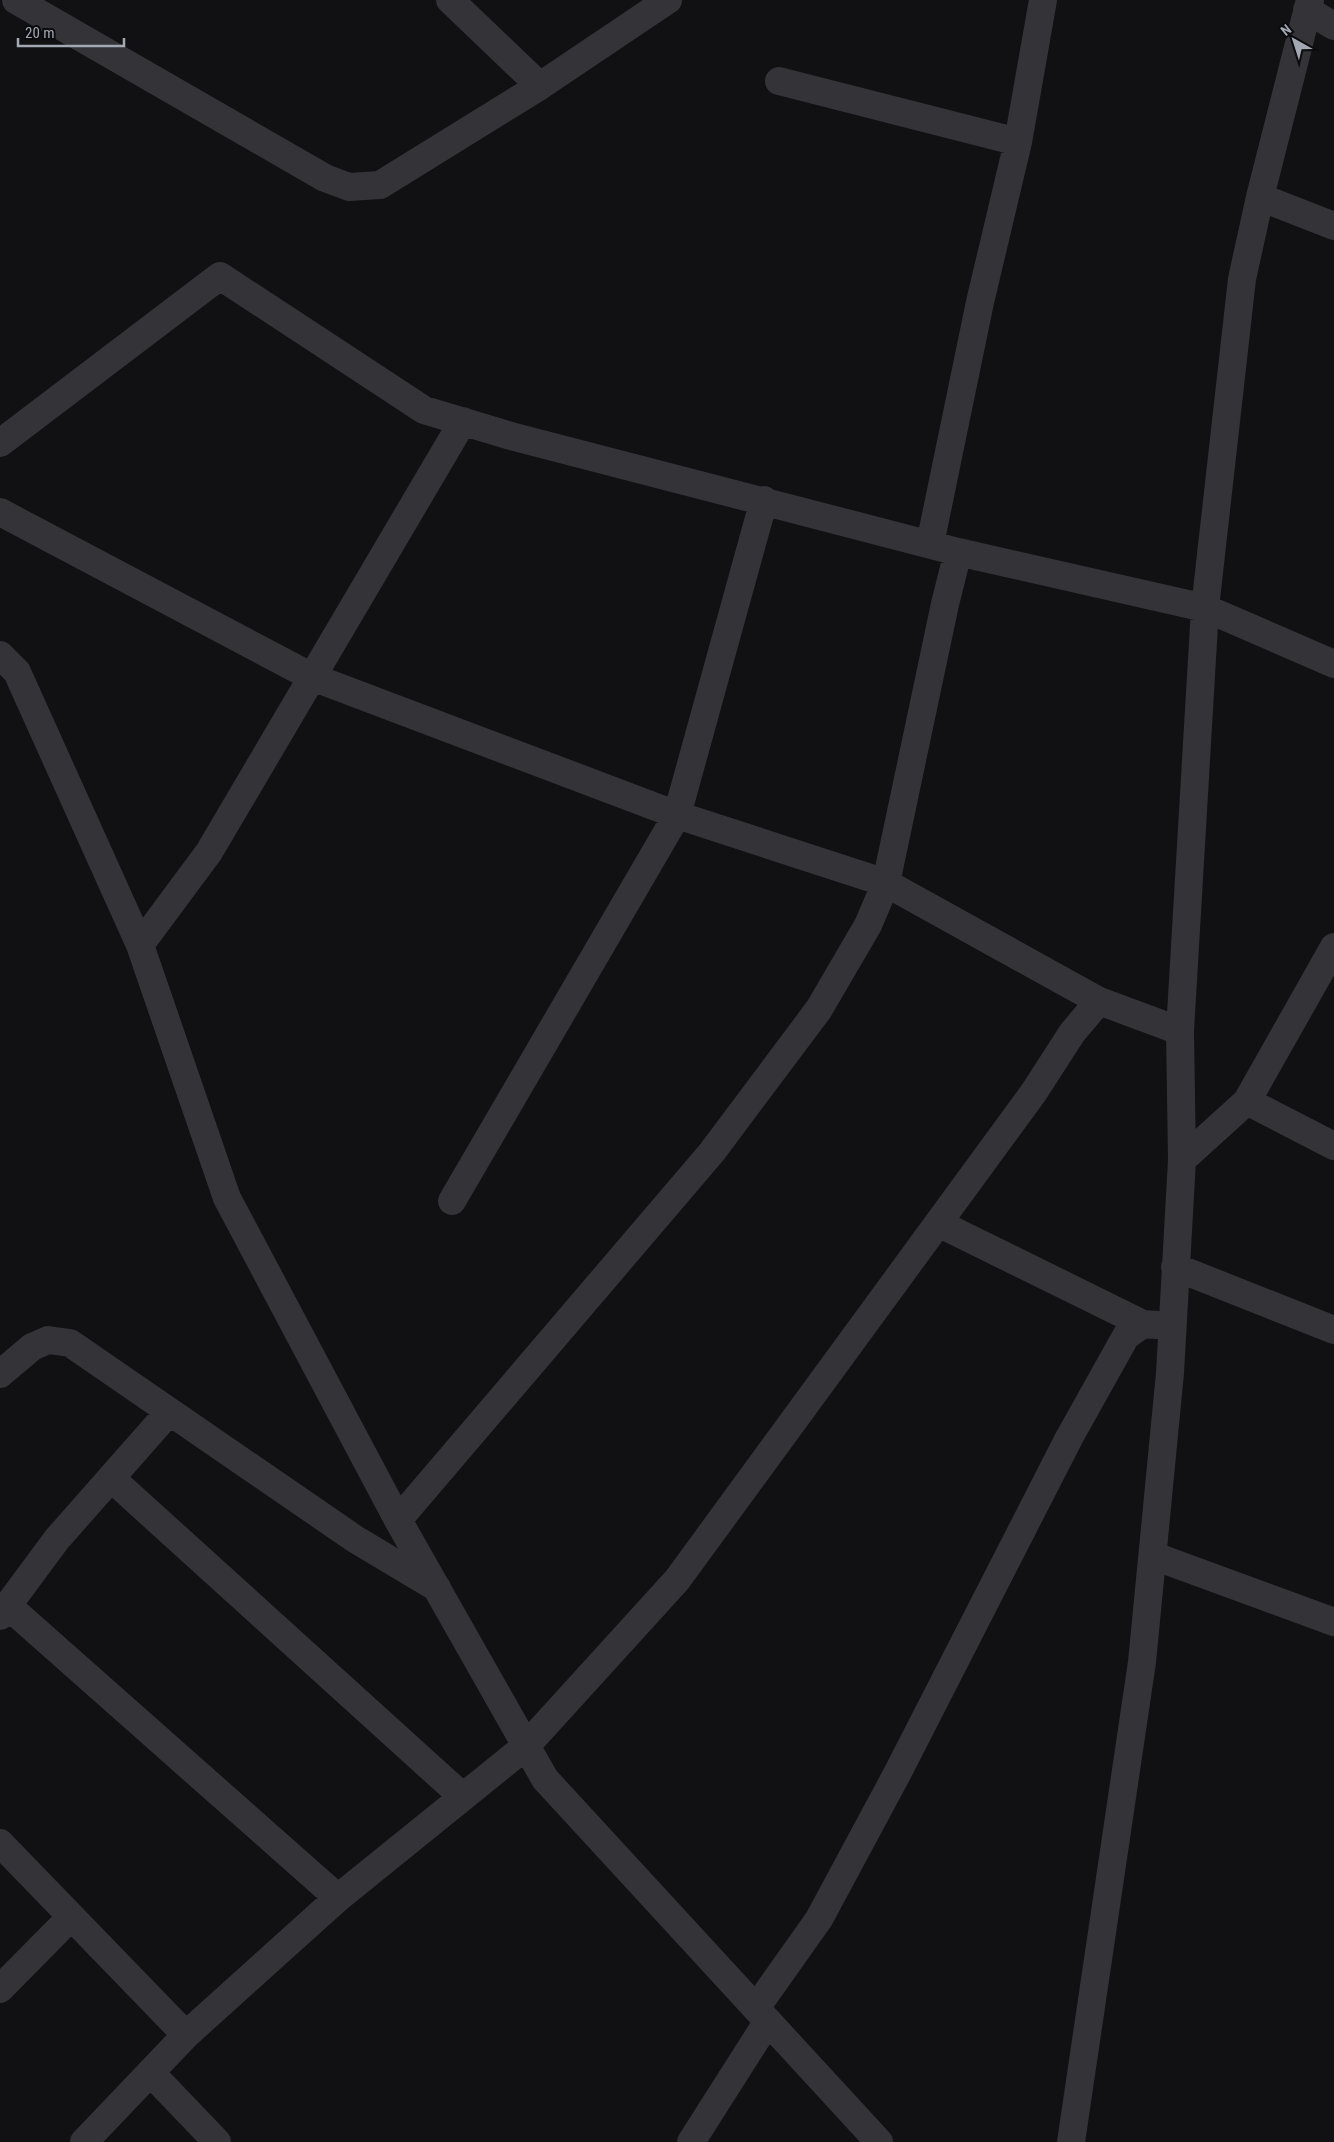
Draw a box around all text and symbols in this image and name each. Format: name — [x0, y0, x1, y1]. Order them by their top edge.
scale bar — [18, 15, 124, 47]
north arrow — [1269, 15, 1319, 65]
text: N — [1277, 21, 1294, 39]
text: 20 m — [25, 24, 55, 42]

